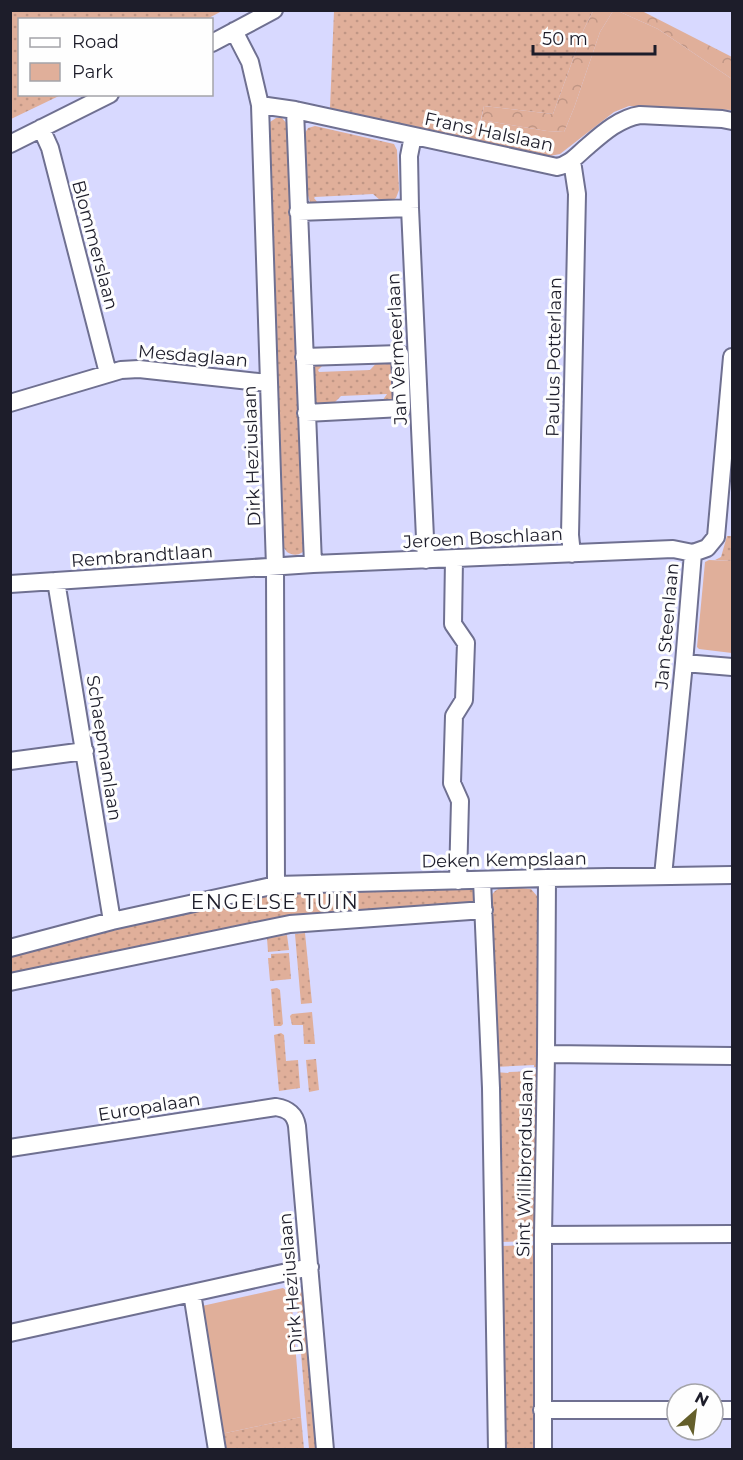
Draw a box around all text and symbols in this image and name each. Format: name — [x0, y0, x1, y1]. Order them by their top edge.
legend — [18, 18, 213, 96]
scale bar — [533, 18, 654, 56]
text: 50 m — [542, 28, 588, 50]
text: Road — [72, 31, 119, 53]
text: Park — [72, 61, 113, 83]
street label: Frans Halslaan — [423, 108, 555, 156]
street label: Blommerslaan — [67, 178, 123, 312]
street label: Jan Vermeerlaan — [382, 272, 412, 427]
street label: Paulus Potterlaan — [542, 277, 566, 437]
street label: Mesdaglaan — [137, 340, 249, 372]
street label: Dirk Heziuslaan — [239, 385, 265, 527]
street label: Jeroen Boschlaan — [402, 523, 563, 553]
street label: Rembrandtlaan — [70, 540, 214, 572]
street label: Jan Steenlaan — [650, 562, 683, 691]
street label: Schaepmanlaan — [82, 674, 126, 822]
street label: Deken Kempslaan — [421, 848, 587, 872]
district label: ENGELSE TUIN — [191, 890, 359, 914]
street label: Sint Willibrorduslaan — [512, 1069, 538, 1257]
street label: Europalaan — [96, 1088, 202, 1126]
street label: Dirk Heziuslaan — [274, 1212, 308, 1354]
north arrow — [665, 1382, 725, 1442]
text: N — [692, 1388, 712, 1411]

